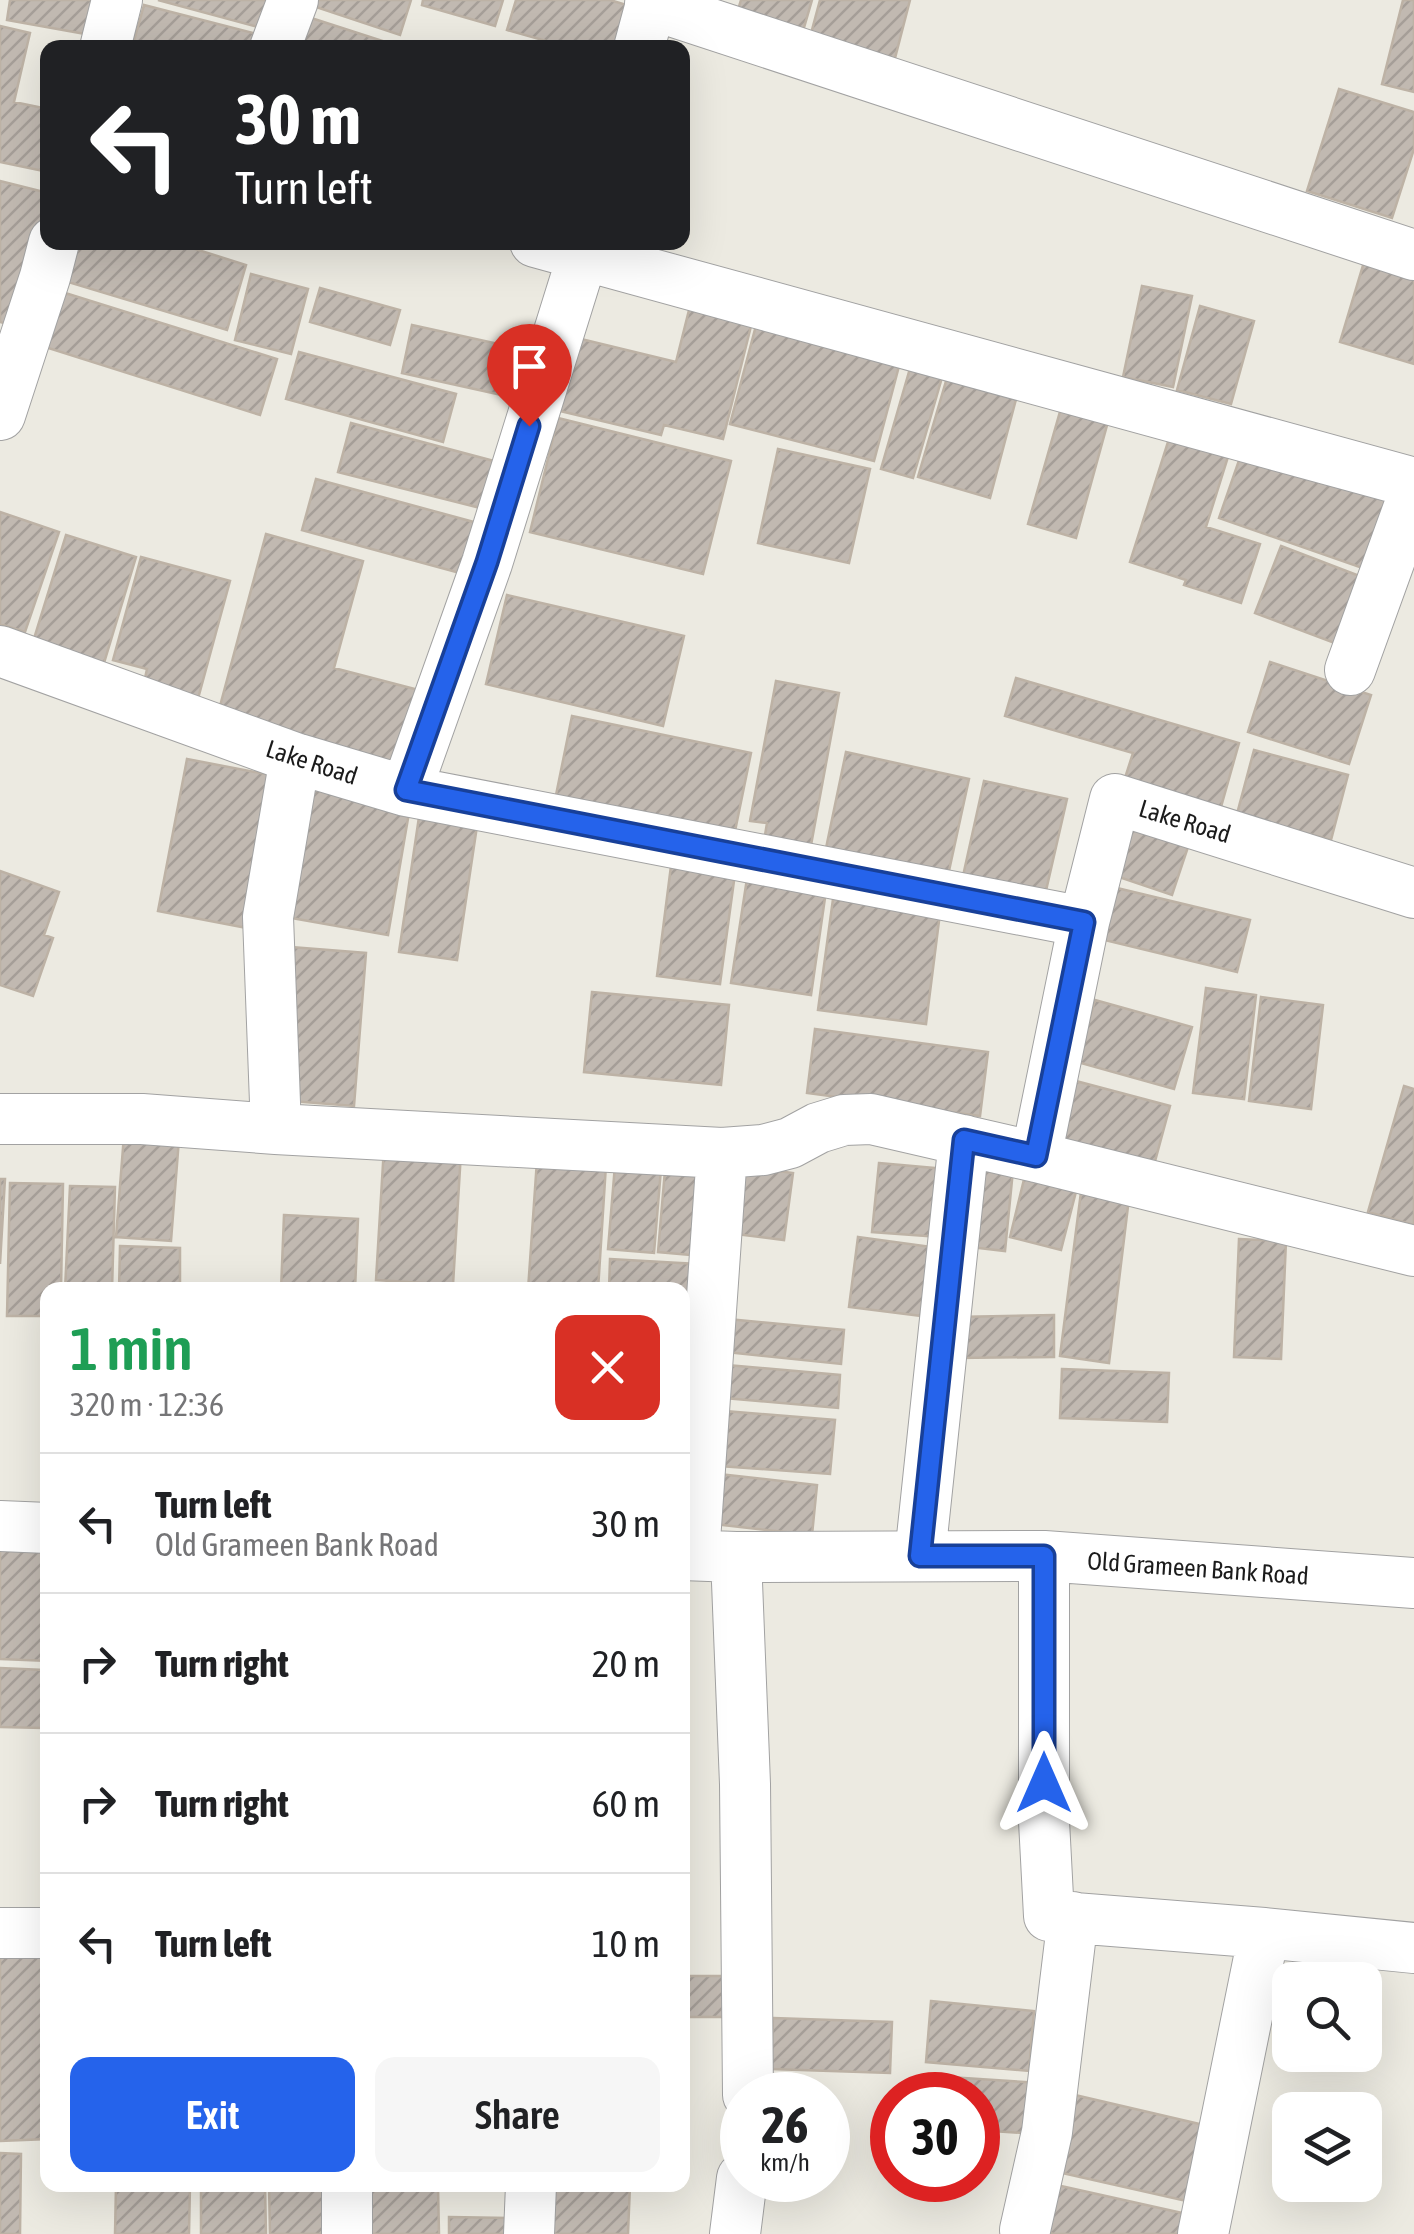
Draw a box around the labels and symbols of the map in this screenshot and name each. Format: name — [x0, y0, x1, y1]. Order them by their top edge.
pin — [487, 324, 572, 427]
street label: Lake Road — [263, 734, 361, 790]
street label: Lake Road — [1136, 794, 1234, 848]
street label: Old Grameen Bank Road — [1086, 1546, 1310, 1590]
position arrow — [992, 1731, 1096, 1835]
speed limit sign: 30 — [870, 2072, 1000, 2202]

